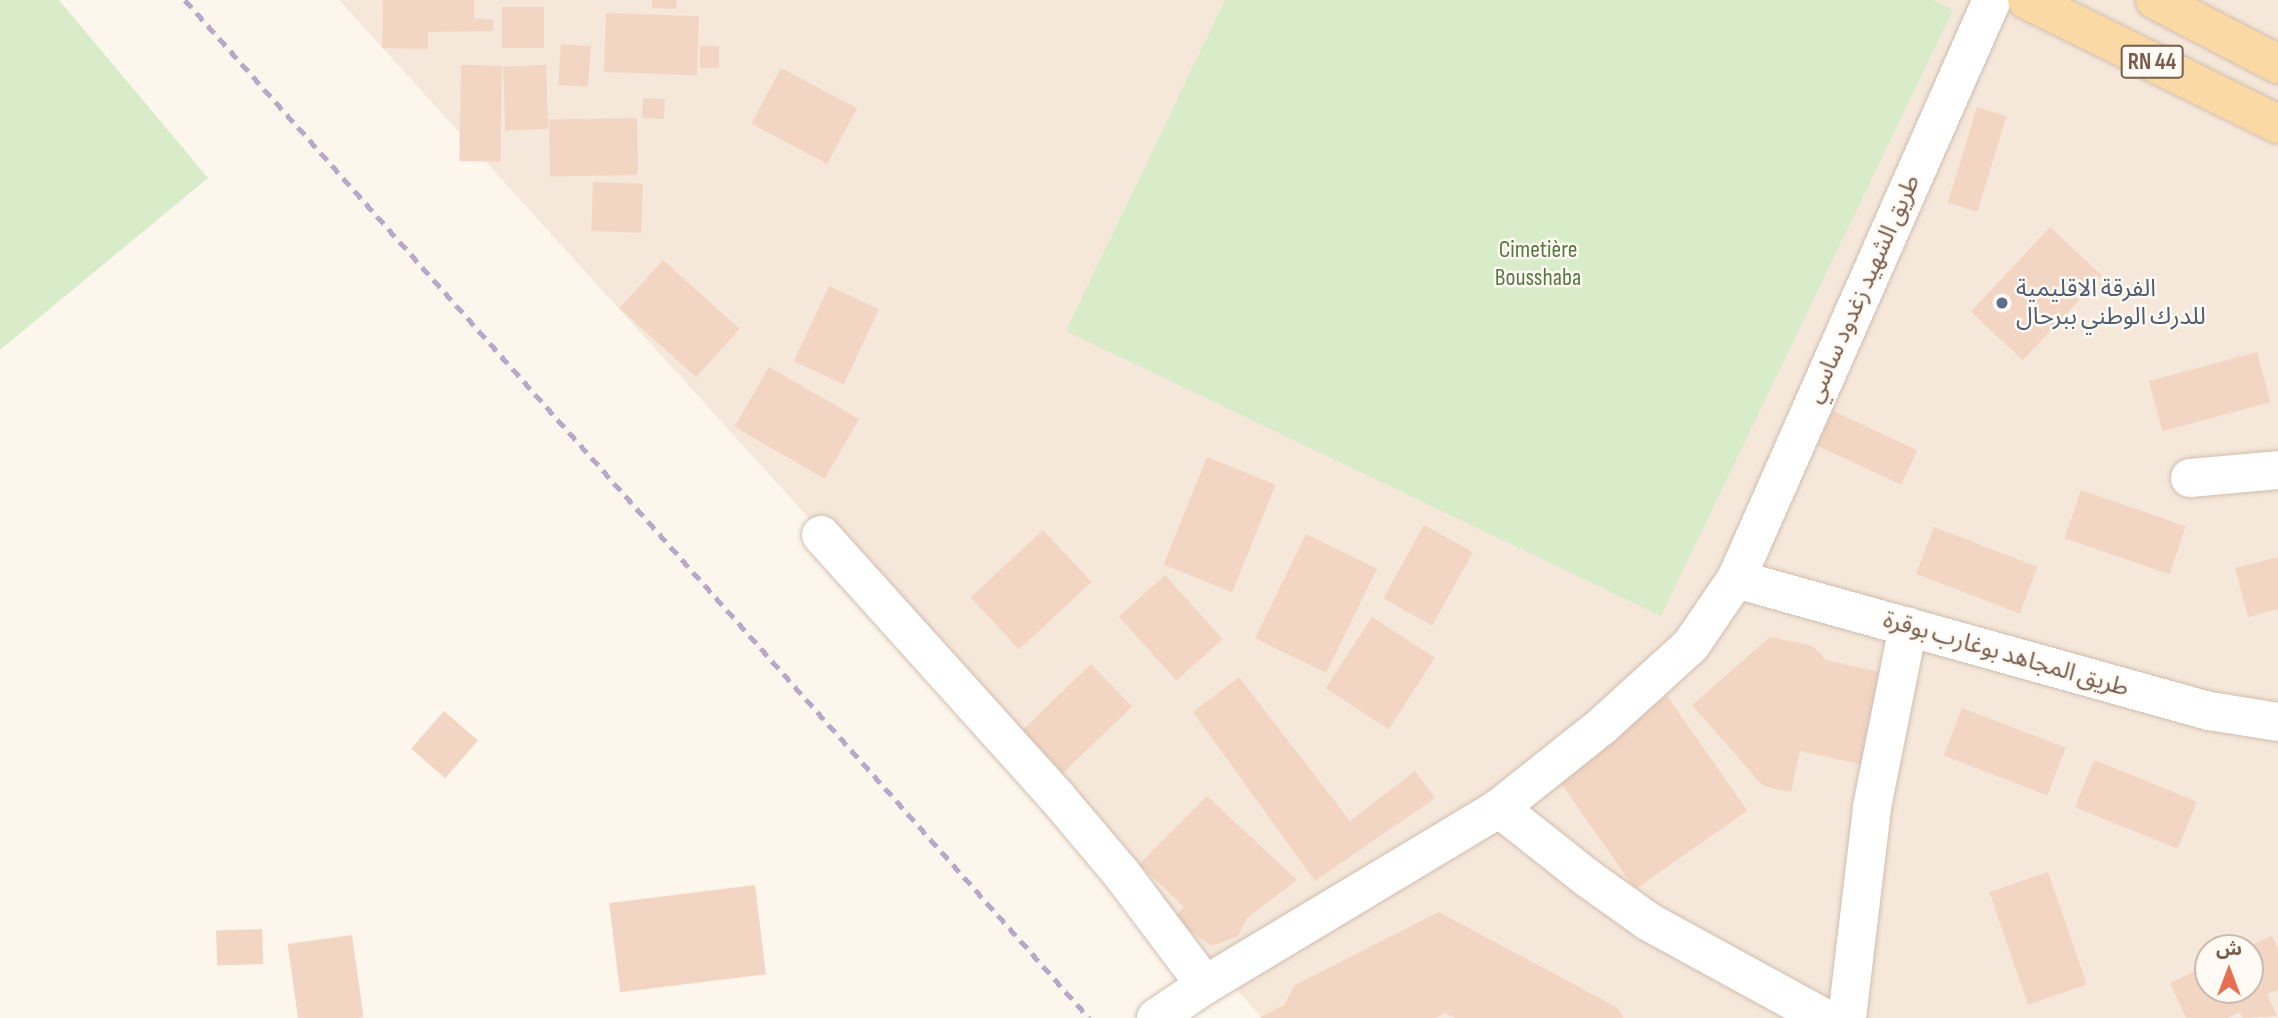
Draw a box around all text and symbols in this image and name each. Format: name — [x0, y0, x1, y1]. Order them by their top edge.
road number: RN 44 — [2120, 43, 2184, 82]
street label: طريق الشهيد زغدود ساسي — [1800, 170, 1926, 408]
park label: Cimetière Bousshaba — [1495, 236, 1581, 292]
place label: الفرقة الاقليمية للدرك الوطني ببرحال — [2016, 275, 2206, 331]
marker: الفرقة الاقليمية للدرك الوطني ببرحال — [1994, 295, 2010, 311]
street label: طريق المجاهد بوغارب بوقرة — [1880, 605, 2132, 703]
north arrow — [2194, 934, 2264, 1004]
text: ش — [2216, 938, 2242, 961]

